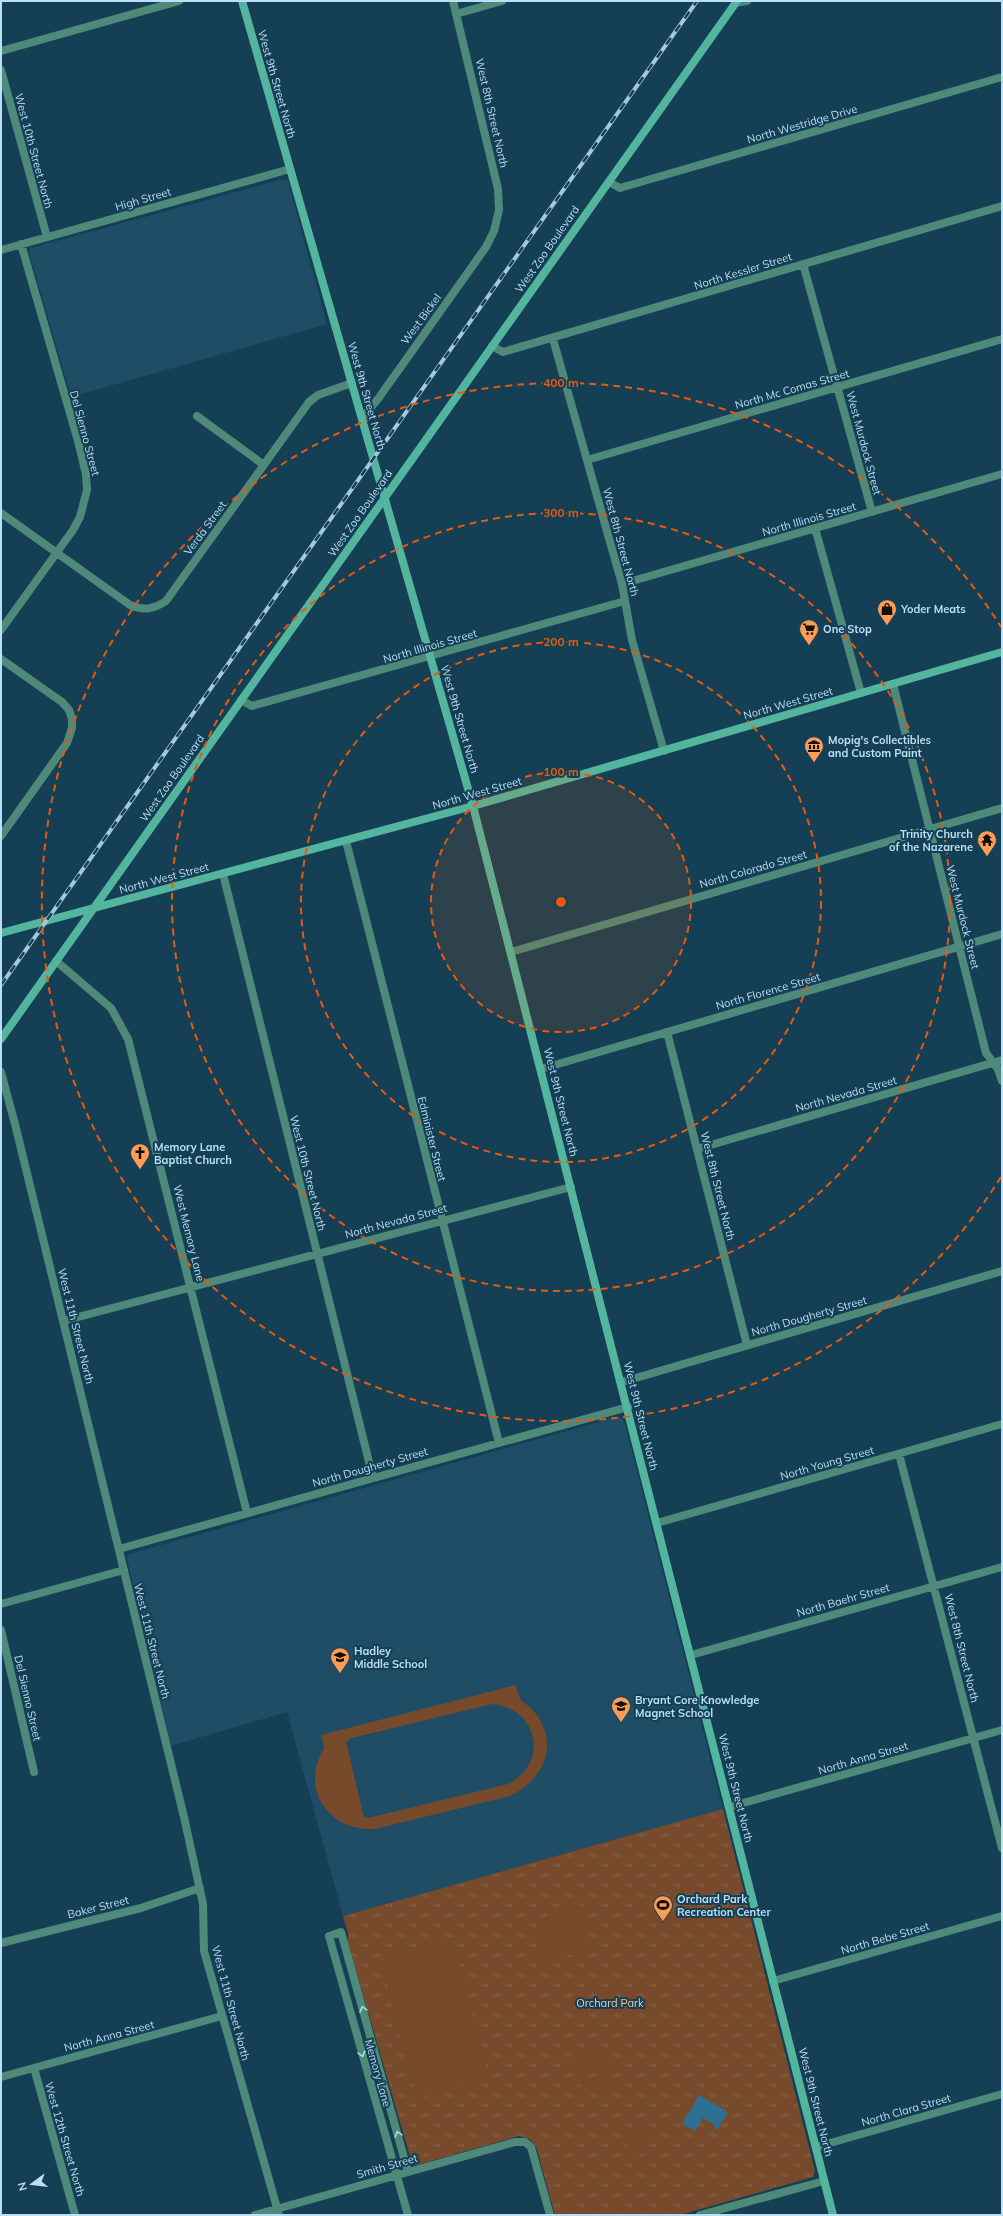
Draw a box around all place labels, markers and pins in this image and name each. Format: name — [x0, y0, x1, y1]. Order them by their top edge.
shop icon: Yoder Meats — [876, 598, 898, 626]
place label: Yoder Meats — [900, 602, 966, 616]
supermarket icon: One Stop — [798, 618, 820, 646]
place label: One Stop — [823, 622, 872, 636]
place label: Mopig's Collectibles and Custom Paint — [828, 733, 932, 760]
museum icon: Mopig's Collectibles and Custom Paint — [803, 735, 825, 763]
place label: Trinity Church of the Nazarene — [889, 827, 973, 854]
temple icon: Trinity Church of the Nazarene — [976, 829, 998, 857]
centre of rings — [554, 895, 568, 909]
place label: Memory Lane Baptist Church — [154, 1140, 232, 1167]
church icon: Memory Lane Baptist Church — [129, 1142, 151, 1170]
place label: Hadley Middle School — [354, 1644, 427, 1671]
school or university icon: Hadley Middle School — [329, 1646, 351, 1674]
place label: Bryant Core Knowledge Magnet School — [635, 1693, 759, 1720]
school or university icon: Bryant Core Knowledge Magnet School — [610, 1695, 632, 1723]
place label: Orchard Park Recreation Center — [677, 1892, 771, 1919]
sports icon: Orchard Park Recreation Center — [652, 1894, 674, 1922]

